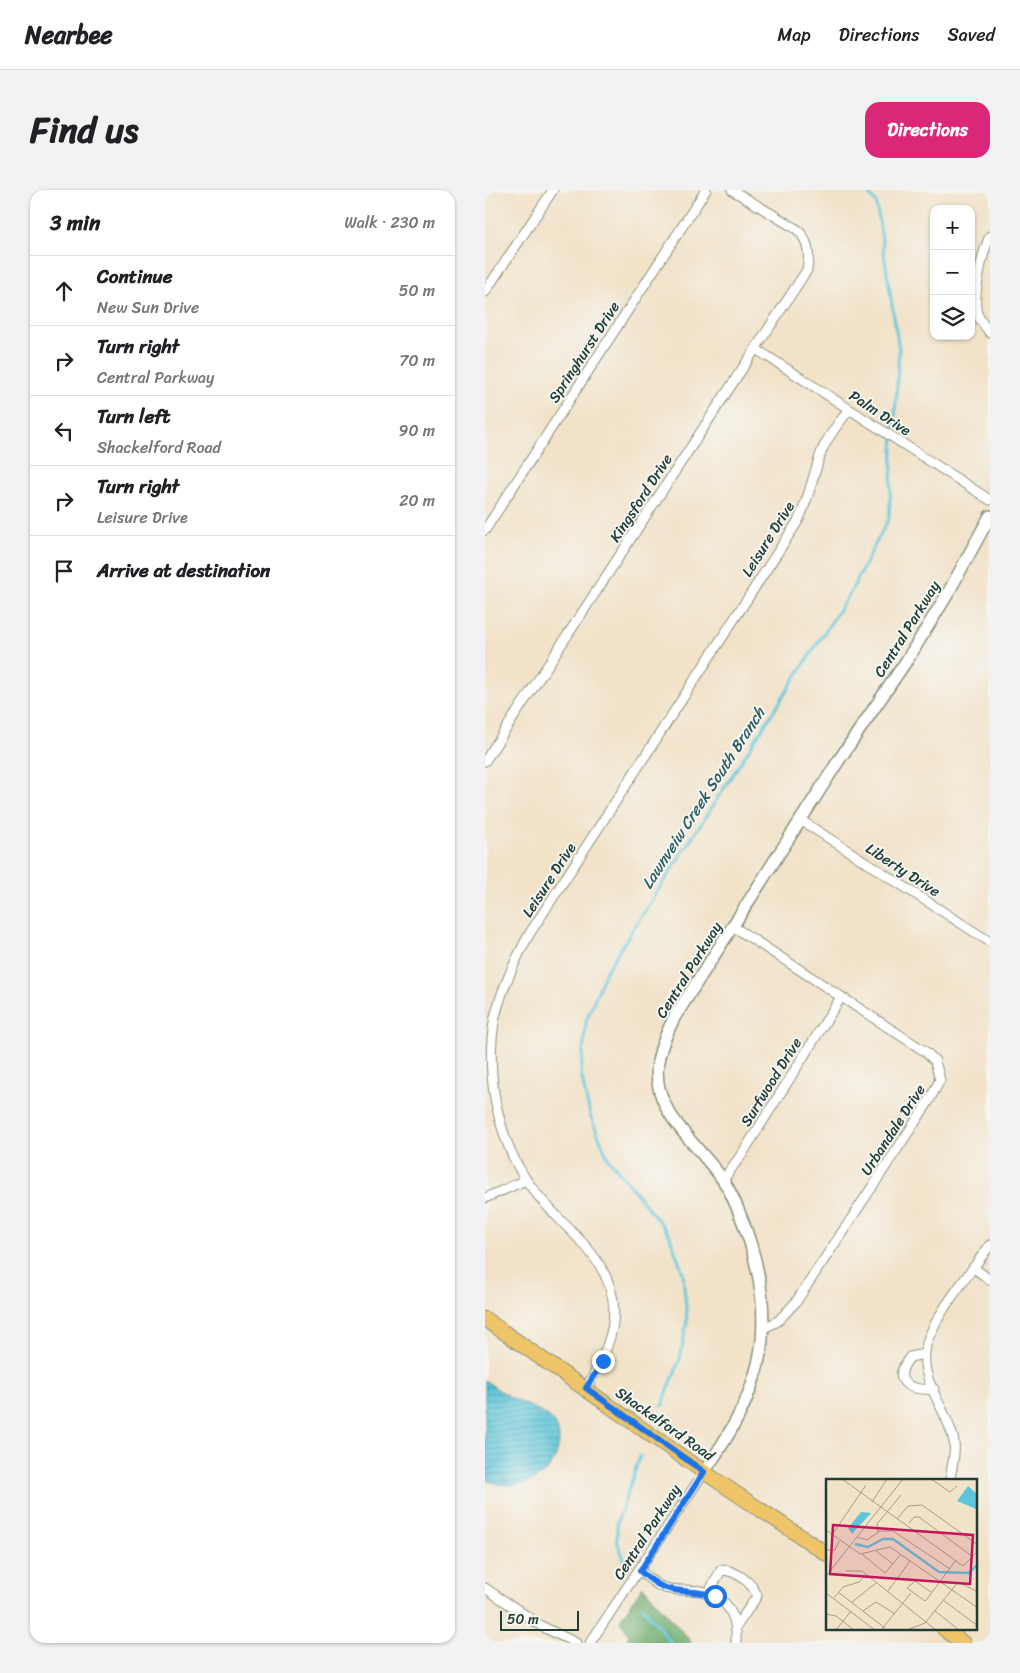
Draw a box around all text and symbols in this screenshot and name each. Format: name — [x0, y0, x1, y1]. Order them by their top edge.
text: Nearbee — [25, 14, 113, 56]
text: Map — [778, 19, 811, 51]
text: Directions — [839, 19, 920, 51]
text: Saved — [948, 19, 995, 51]
text: Find us — [30, 99, 138, 161]
button: Directions — [865, 102, 990, 158]
text: 3 min — [50, 204, 100, 242]
map controls — [930, 205, 975, 340]
button: + — [930, 205, 975, 250]
text: Walk · 230 m — [344, 208, 435, 237]
button: − — [930, 250, 975, 295]
text: Continue — [97, 260, 173, 293]
text: 50 m — [399, 276, 435, 305]
icon: ahead — [50, 277, 78, 305]
text: New Sun Drive — [97, 293, 199, 322]
button: layers — [930, 295, 975, 340]
street label: Springhurst Drive — [541, 296, 627, 408]
text: Turn right — [97, 330, 179, 363]
text: 70 m — [399, 346, 435, 375]
icon: right — [50, 347, 78, 375]
text: Central Parkway — [97, 363, 214, 392]
street label: Palm Drive — [844, 383, 916, 443]
text: Turn left — [97, 400, 170, 433]
text: 90 m — [399, 416, 435, 445]
icon: left — [50, 417, 78, 445]
text: Shackelford Road — [97, 433, 221, 462]
street label: Kingsford Drive — [603, 448, 680, 548]
text: Turn right — [97, 470, 179, 503]
text: 20 m — [399, 486, 435, 515]
icon: right — [50, 487, 78, 515]
street label: Leisure Drive — [734, 496, 802, 582]
text: Leisure Drive — [97, 503, 188, 532]
text: Arrive at destination — [97, 554, 270, 587]
icon: arrive — [50, 557, 78, 585]
street label: Central Parkway — [867, 575, 947, 683]
water label: Lawnveiw Creek South Branch — [633, 700, 774, 895]
street label: Liberty Drive — [860, 836, 946, 904]
street label: Leisure Drive — [515, 837, 583, 923]
street label: Central Parkway — [649, 916, 729, 1024]
street label: Surfwood Drive — [733, 1032, 809, 1132]
street label: Urbandale Drive — [854, 1079, 933, 1181]
route end — [592, 1350, 615, 1373]
street label: Shackelford Road — [610, 1380, 721, 1469]
street label: Central Parkway — [606, 1479, 688, 1585]
inset map — [826, 1479, 977, 1630]
route start — [704, 1585, 727, 1608]
text: 50 m — [507, 1607, 539, 1632]
scale bar — [500, 1608, 579, 1631]

